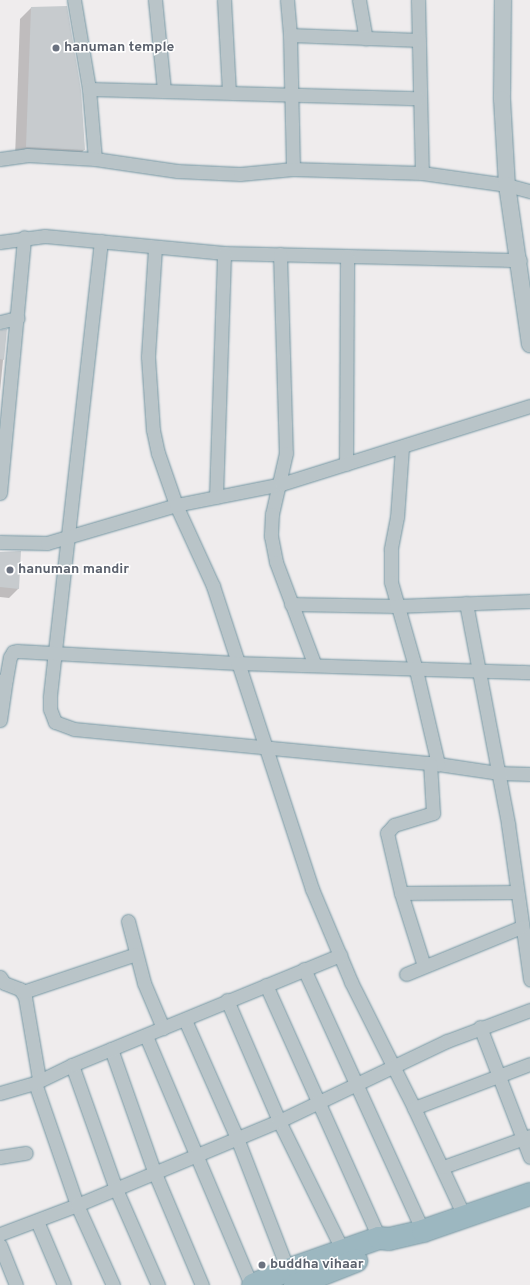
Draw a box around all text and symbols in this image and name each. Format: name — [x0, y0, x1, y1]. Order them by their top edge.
place label: hanuman temple — [64, 40, 174, 56]
marker: hanuman temple — [51, 43, 61, 53]
place label: hanuman mandir — [18, 562, 129, 578]
marker: hanuman mandir — [5, 565, 15, 575]
place label: buddha vihaar — [270, 1257, 364, 1273]
marker: buddha vihaar — [257, 1260, 267, 1270]

